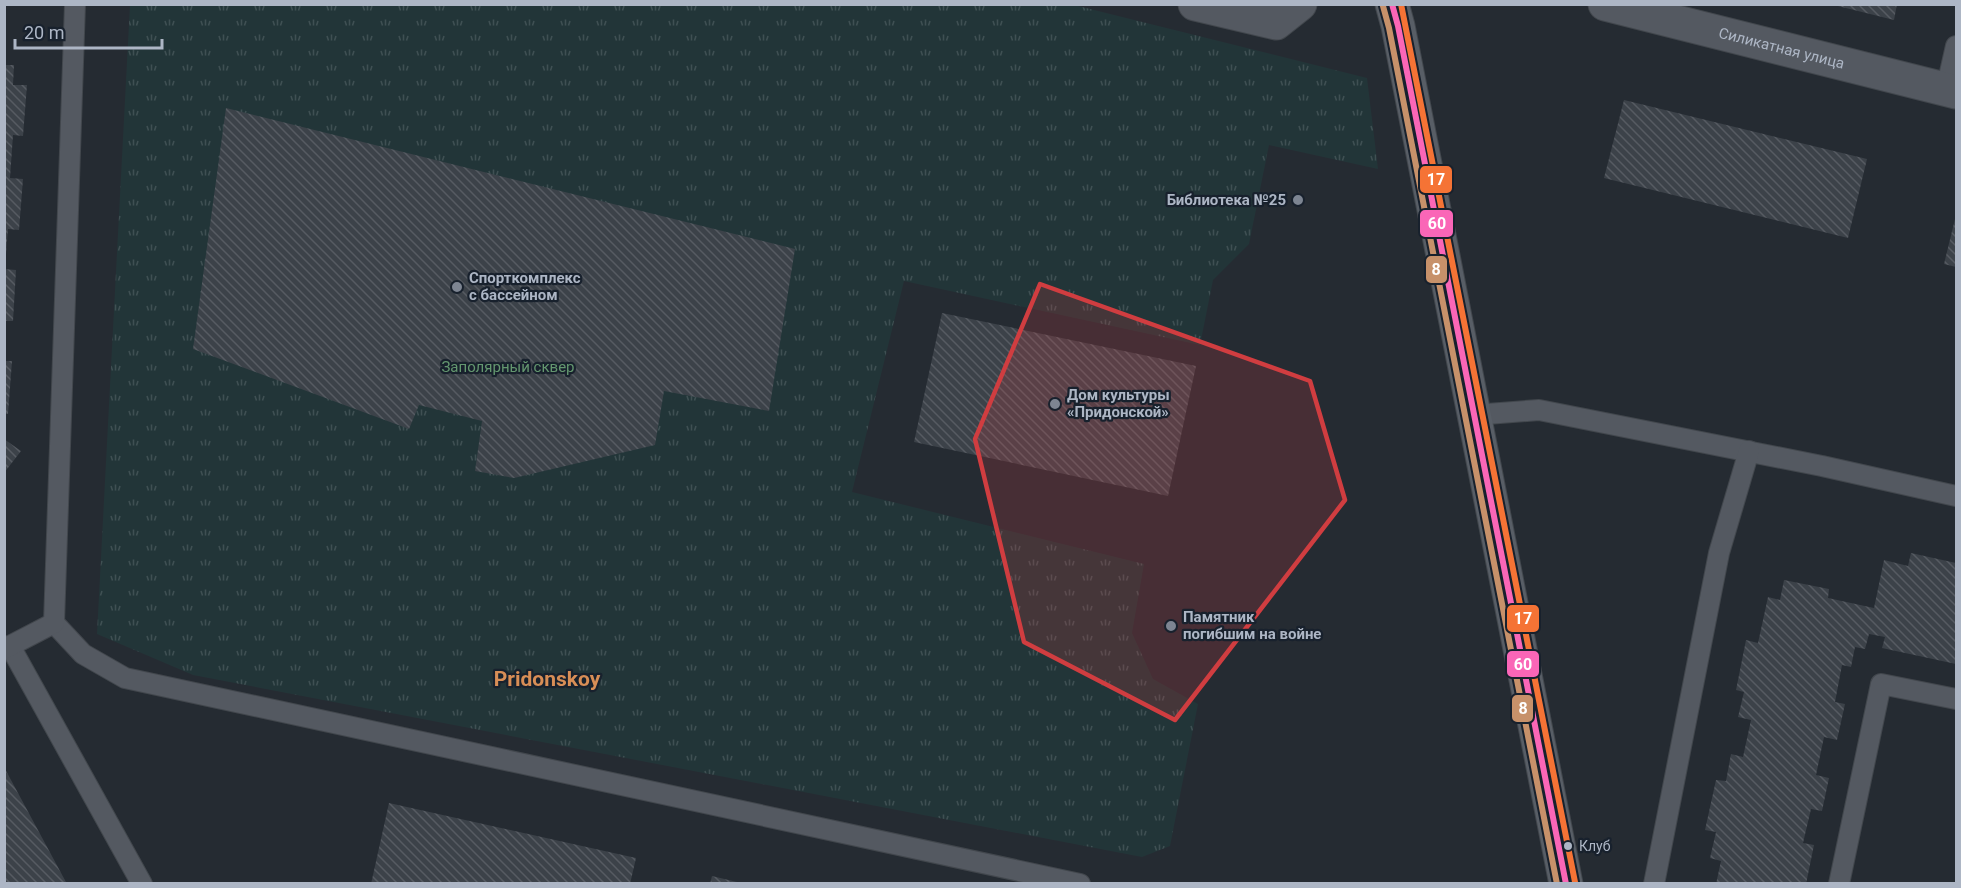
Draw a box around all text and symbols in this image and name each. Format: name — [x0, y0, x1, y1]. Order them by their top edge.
scale bar — [15, 12, 162, 50]
text: 20 m — [24, 22, 64, 43]
street label: Силикатная улица — [1717, 24, 1846, 73]
line badge: 17 — [1419, 165, 1453, 194]
text: 17 — [1427, 170, 1445, 189]
place label: Библиотека №25 — [1167, 191, 1286, 209]
marker: Библиотека №25 — [1291, 193, 1305, 207]
line badge: 60 — [1419, 209, 1454, 238]
text: 60 — [1428, 214, 1446, 233]
line badge: 8 — [1425, 255, 1448, 284]
text: 8 — [1431, 260, 1441, 279]
place label: Спорткомплекс с бассейном — [469, 269, 581, 304]
marker: Спорткомплекс с бассейном — [450, 280, 464, 294]
park label: Заполярный сквер — [441, 358, 575, 376]
place label: Дом культуры «Придонской» — [1067, 386, 1170, 421]
marker: Дом культуры «Придонской» — [1048, 397, 1062, 411]
line badge: 17 — [1506, 604, 1540, 633]
place label: Памятник погибшим на войне — [1183, 608, 1321, 643]
text: 17 — [1514, 609, 1532, 628]
marker: Памятник погибшим на войне — [1164, 619, 1178, 633]
line badge: 60 — [1506, 650, 1540, 678]
text: 60 — [1514, 655, 1532, 674]
district label: Pridonskoy — [494, 667, 601, 691]
line badge: 8 — [1511, 694, 1534, 723]
text: 8 — [1518, 699, 1528, 718]
place label: Клуб — [1579, 838, 1611, 854]
marker: Клуб — [1562, 840, 1574, 852]

